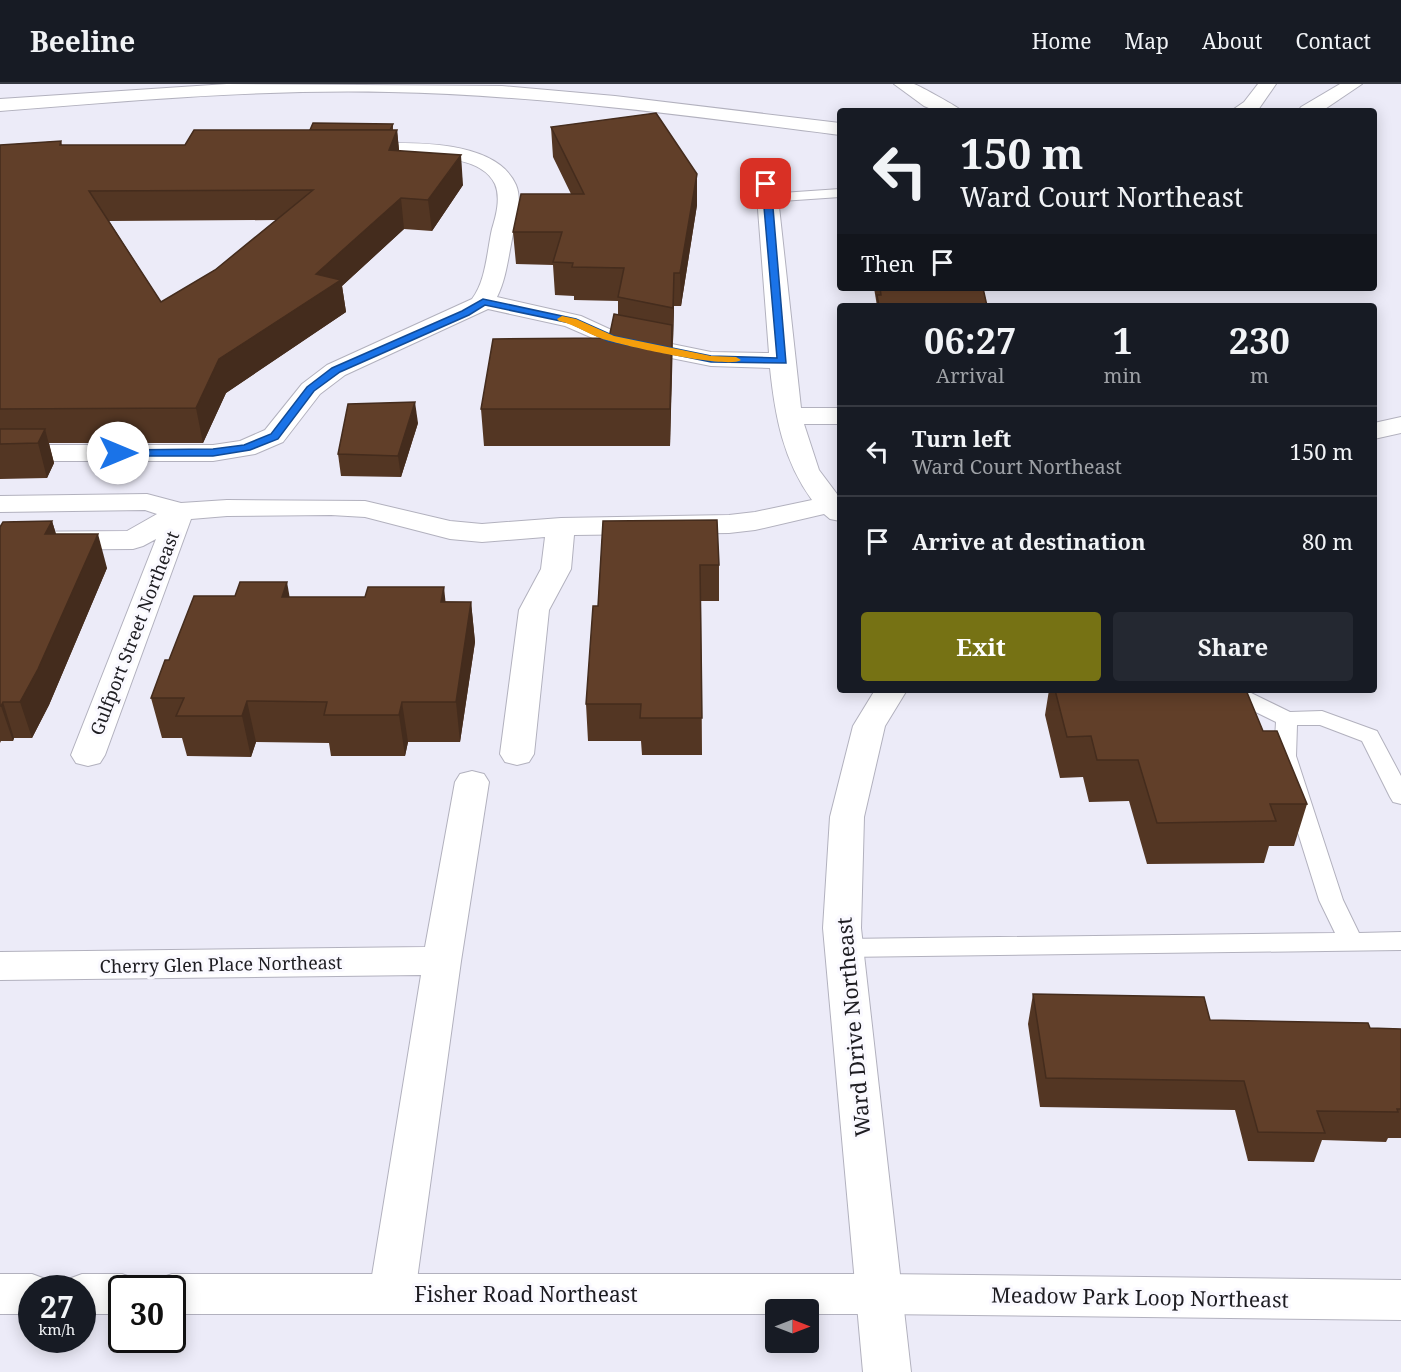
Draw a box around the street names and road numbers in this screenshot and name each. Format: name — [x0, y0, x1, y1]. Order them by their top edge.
street label: Gulfport Street Northeast — [84, 527, 184, 739]
street label: Ward Drive Northeast — [829, 916, 877, 1138]
street label: Cherry Glen Place Northeast — [100, 950, 342, 978]
street label: Fisher Road Northeast — [414, 1280, 638, 1308]
street label: Meadow Park Loop Northeast — [991, 1280, 1289, 1314]

